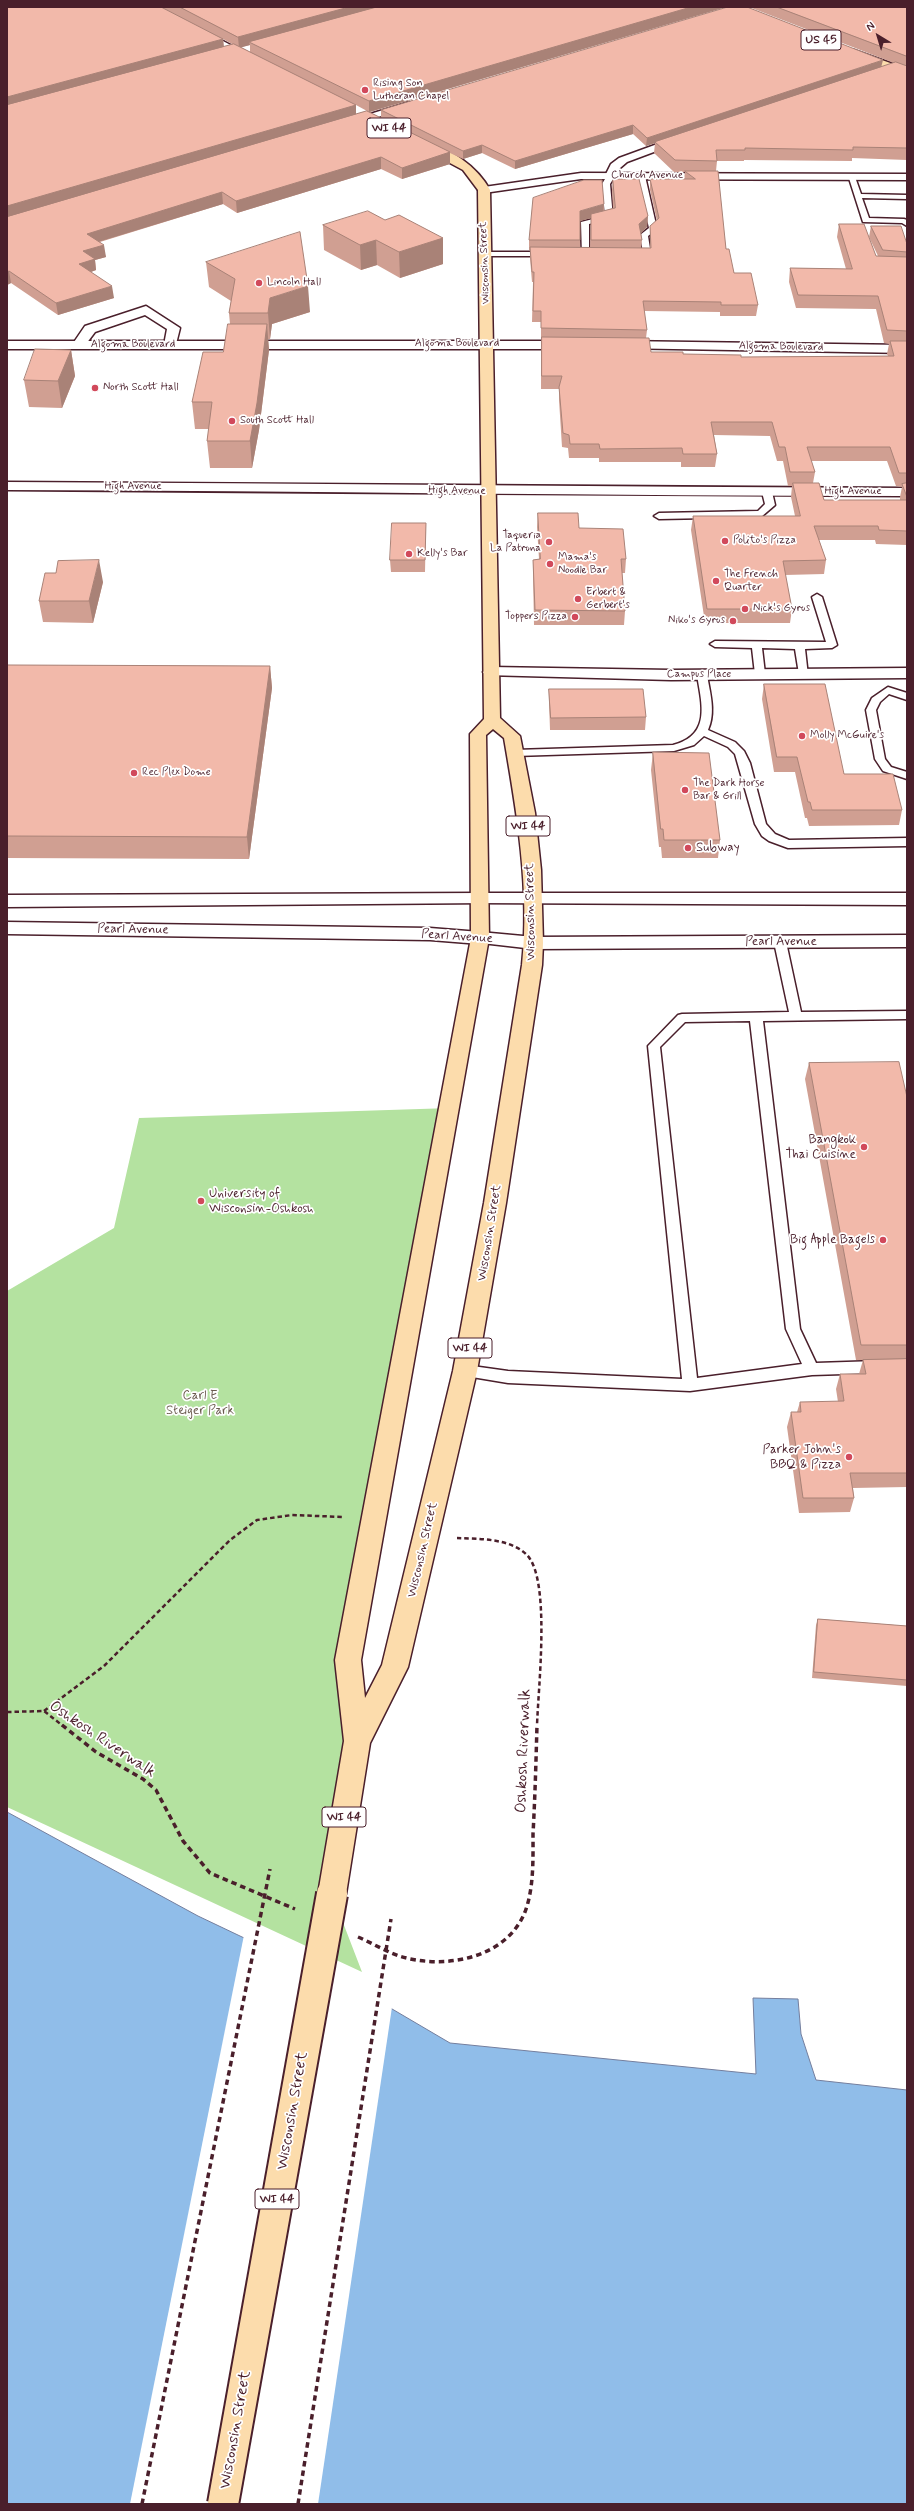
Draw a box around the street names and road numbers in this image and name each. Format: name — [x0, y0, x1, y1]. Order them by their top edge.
road number: US 45 — [801, 30, 841, 50]
road number: WI 44 — [367, 118, 411, 138]
street label: Church Avenue — [611, 169, 683, 183]
street label: Wisconsin Street — [477, 222, 493, 304]
street label: Algoma Boulevard — [415, 337, 499, 351]
street label: Algoma Boulevard — [91, 338, 175, 352]
street label: Algoma Boulevard — [739, 340, 823, 354]
street label: High Avenue — [104, 480, 162, 494]
street label: High Avenue — [428, 484, 486, 498]
street label: High Avenue — [824, 485, 882, 499]
street label: Campus Place — [667, 668, 731, 682]
road number: WI 44 — [506, 816, 550, 836]
street label: Wisconsin Street — [522, 863, 540, 961]
street label: Pearl Avenue — [97, 922, 169, 938]
street label: Pearl Avenue — [421, 927, 493, 947]
street label: Pearl Avenue — [745, 934, 817, 950]
street label: Wisconsin Street — [475, 1184, 505, 1282]
road number: WI 44 — [448, 1338, 492, 1358]
street label: Wisconsin Street — [404, 1501, 442, 1599]
street label: Oshkosh Riverwalk — [512, 1689, 536, 1813]
street label: Oshkosh Riverwalk — [45, 1697, 159, 1783]
road number: WI 44 — [322, 1807, 366, 1827]
street label: Wisconsin Street — [273, 2050, 313, 2172]
road number: WI 44 — [255, 2189, 299, 2209]
street label: Wisconsin Street — [216, 2369, 256, 2491]

